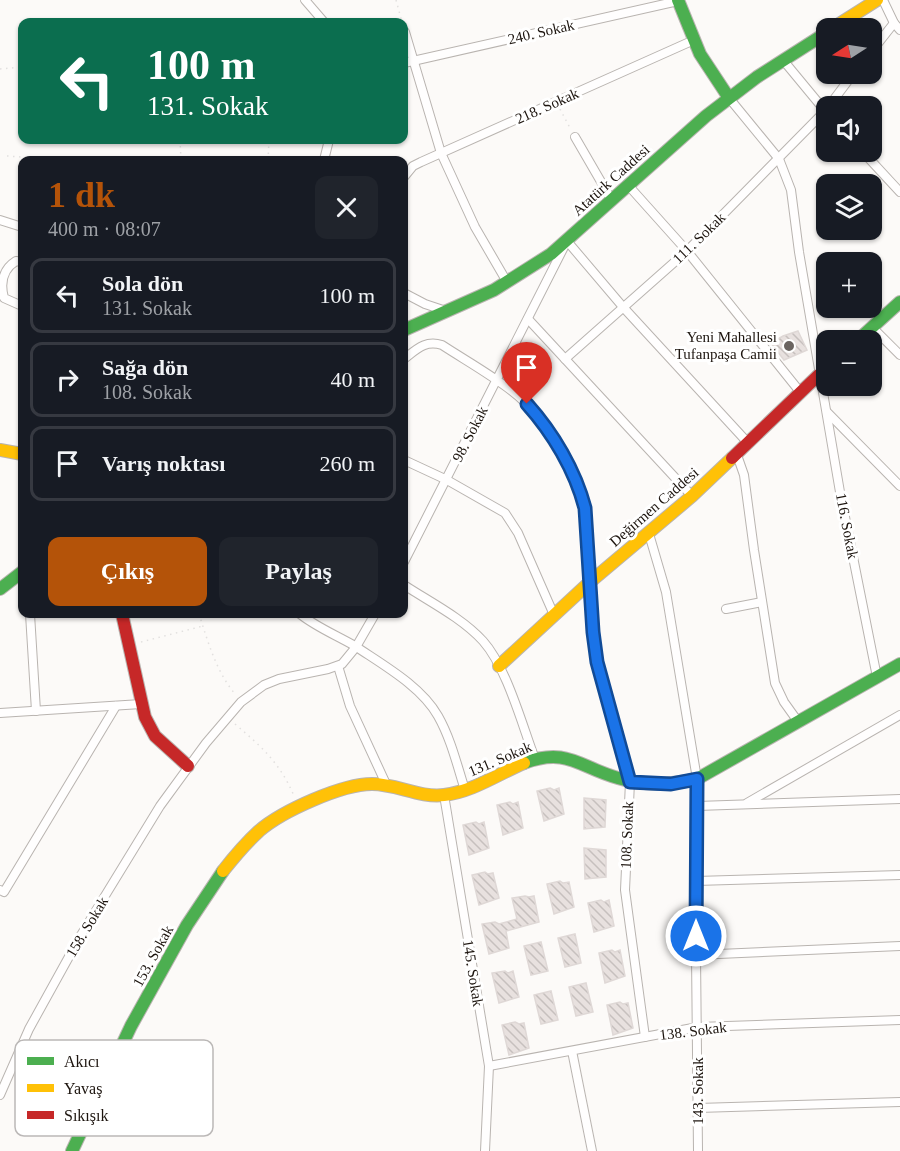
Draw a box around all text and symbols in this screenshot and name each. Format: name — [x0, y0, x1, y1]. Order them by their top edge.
street label: 240. Sokak — [506, 17, 576, 47]
north arrow — [816, 18, 882, 84]
map controls — [816, 18, 882, 396]
icon: left — [48, 42, 126, 120]
text: 100 m — [147, 42, 256, 88]
street label: 218. Sokak — [513, 85, 582, 127]
text: 131. Sokak — [147, 91, 269, 121]
button: sound — [816, 96, 882, 162]
street label: Atatürk Caddesi — [569, 141, 653, 219]
button: layers — [816, 174, 882, 240]
text: 1 dk — [48, 175, 115, 215]
button: close — [315, 176, 378, 239]
street label: 111. Sokak — [670, 209, 729, 267]
text: 400 m · 08:07 — [48, 218, 161, 240]
button: + — [816, 252, 882, 318]
text: Sola dön — [102, 271, 183, 296]
icon: left — [51, 279, 84, 312]
text: 100 m — [319, 283, 375, 308]
text: 131. Sokak — [102, 297, 192, 319]
place label: Yeni Mahallesi Tufanpaşa Camii — [675, 329, 777, 362]
button: − — [816, 330, 882, 396]
marker: Yeni Mahallesi Tufanpaşa Camii — [782, 339, 796, 353]
pin — [501, 342, 552, 404]
icon: arrive — [510, 351, 543, 384]
text: Sağa dön — [102, 355, 188, 380]
icon: right — [51, 363, 84, 396]
text: 40 m — [330, 367, 375, 392]
text: 108. Sokak — [102, 381, 192, 403]
street label: 98. Sokak — [449, 403, 491, 464]
icon: arrive — [51, 447, 84, 480]
text: Varış noktası — [102, 451, 225, 476]
text: 260 m — [319, 451, 375, 476]
street label: Değirmen Caddesi — [606, 464, 702, 550]
street label: 116. Sokak — [833, 492, 861, 561]
button: Çıkış — [48, 537, 207, 606]
button: Paylaş — [219, 537, 378, 606]
street label: 131. Sokak — [466, 738, 535, 780]
street label: 108. Sokak — [618, 800, 636, 869]
street label: 158. Sokak — [63, 894, 111, 960]
position arrow — [664, 904, 728, 968]
street label: 153. Sokak — [130, 922, 177, 989]
street label: 145. Sokak — [460, 938, 486, 1008]
street label: 138. Sokak — [659, 1019, 728, 1043]
legend — [15, 1040, 213, 1136]
text: Akıcı — [64, 1053, 100, 1070]
street label: 143. Sokak — [690, 1057, 706, 1125]
text: Yavaş — [64, 1080, 102, 1098]
text: Sıkışık — [64, 1107, 108, 1125]

